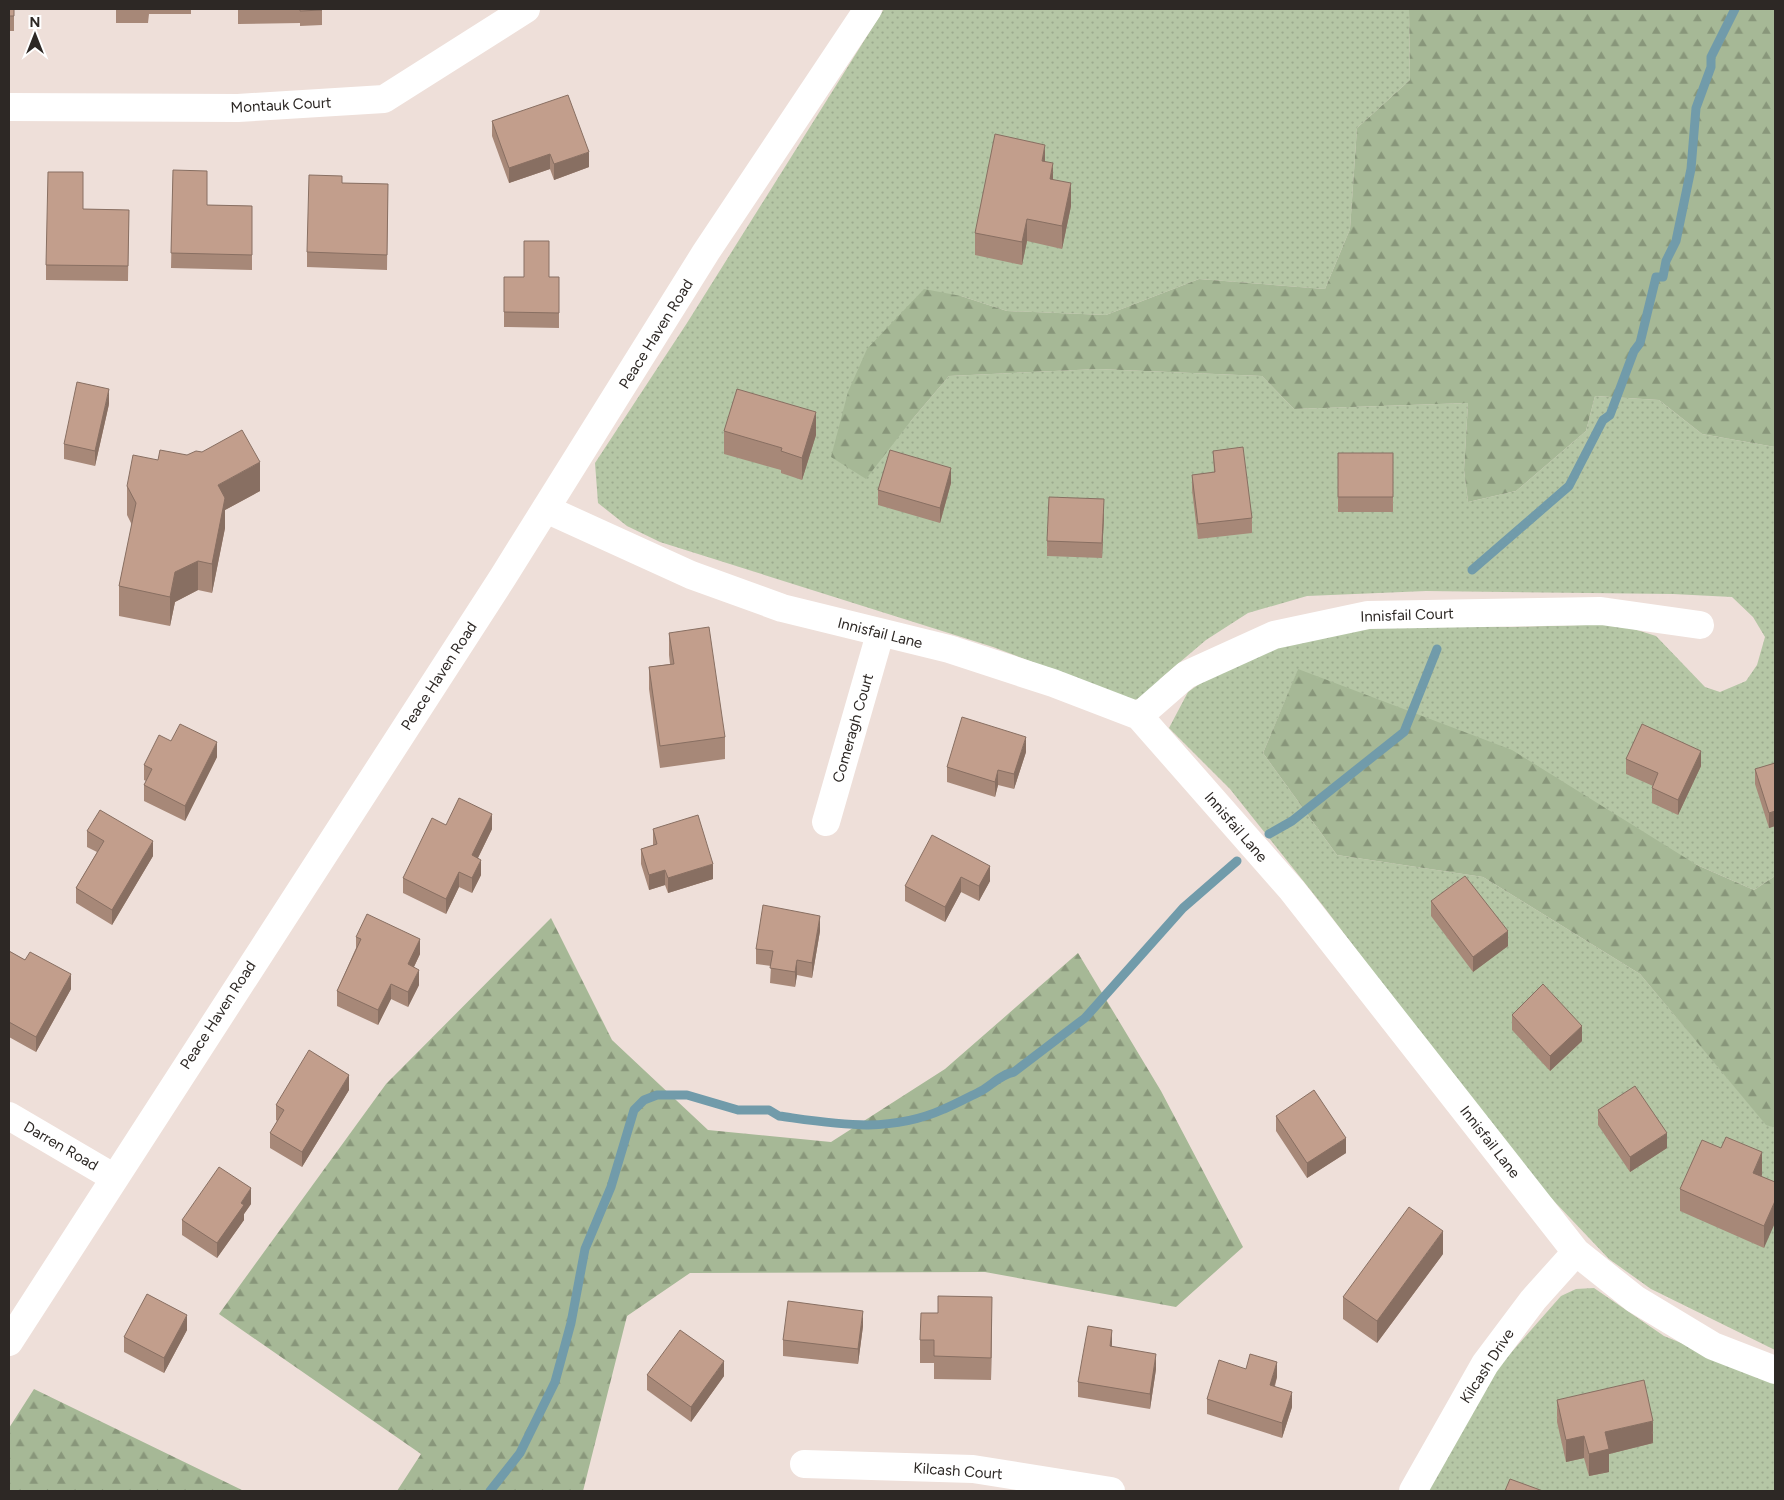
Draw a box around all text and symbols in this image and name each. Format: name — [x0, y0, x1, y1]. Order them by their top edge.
north arrow — [10, 10, 60, 60]
text: N — [30, 14, 40, 31]
street label: Montauk Court — [230, 93, 332, 117]
street label: Peace Haven Road — [615, 276, 697, 392]
street label: Innisfail Court — [1360, 604, 1454, 626]
street label: Innisfail Lane — [836, 614, 924, 652]
street label: Peace Haven Road — [397, 618, 481, 734]
street label: Comeragh Court — [829, 671, 877, 785]
street label: Innisfail Lane — [1201, 788, 1271, 866]
street label: Peace Haven Road — [176, 957, 260, 1073]
street label: Innisfail Lane — [1456, 1102, 1524, 1182]
street label: Darren Road — [21, 1117, 101, 1175]
street label: Kilcash Drive — [1456, 1325, 1518, 1407]
street label: Kilcash Court — [913, 1459, 1004, 1483]

